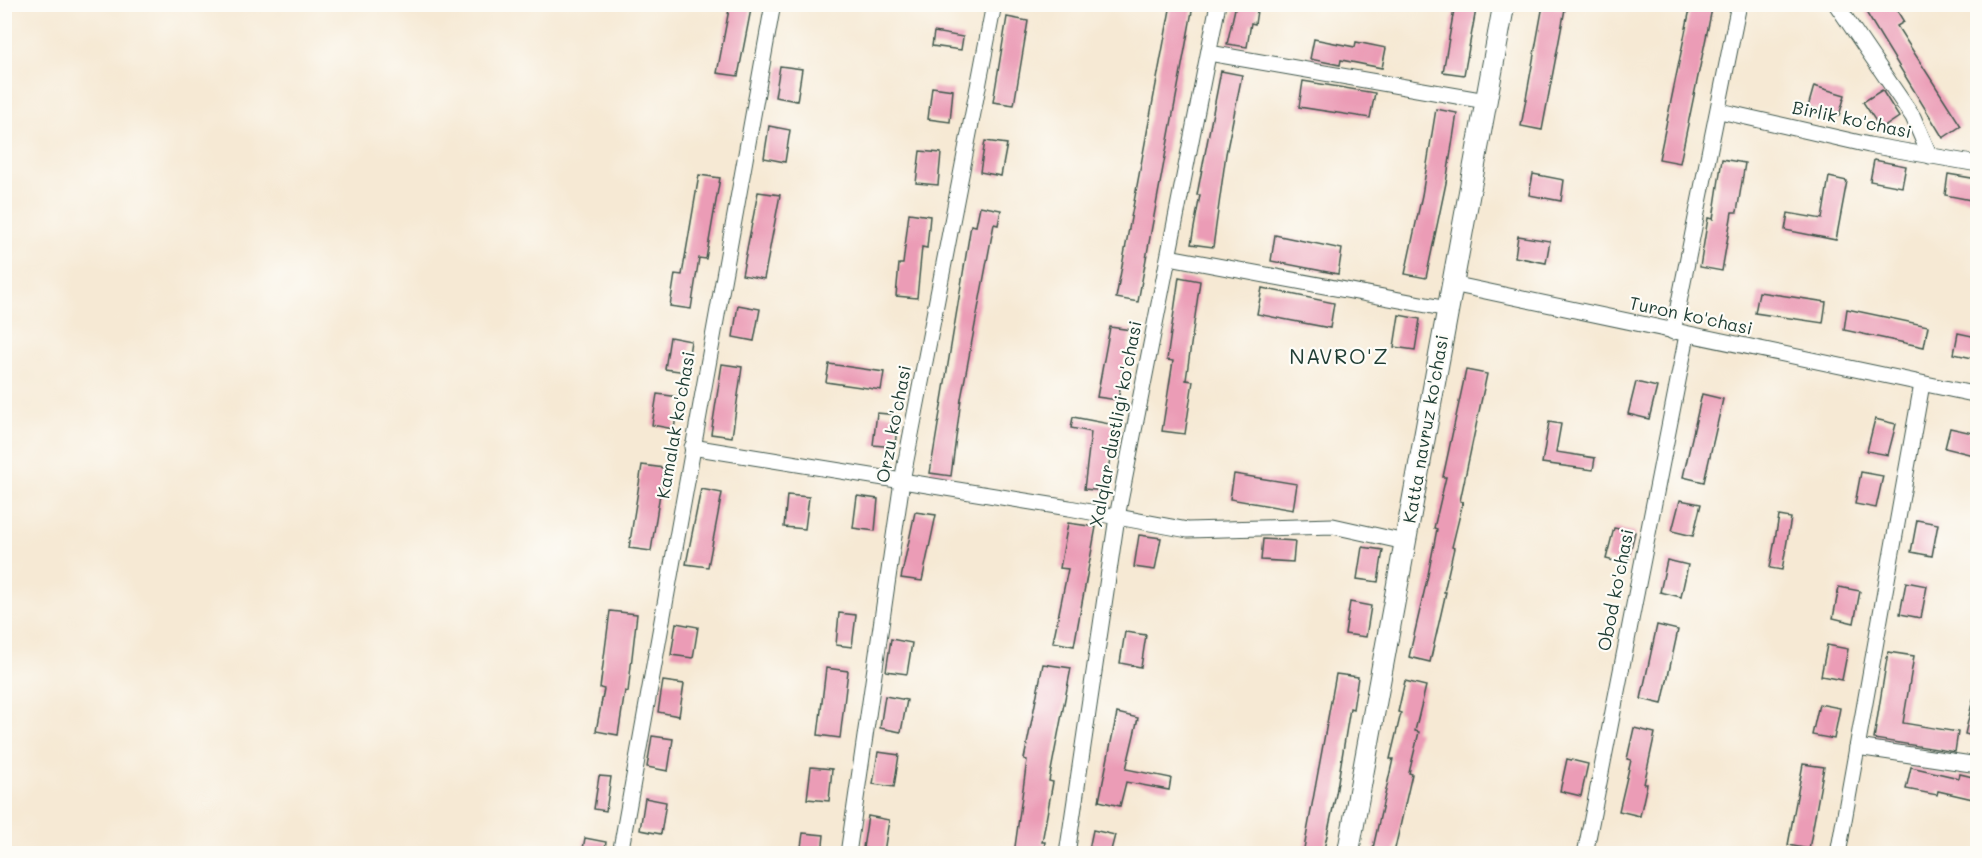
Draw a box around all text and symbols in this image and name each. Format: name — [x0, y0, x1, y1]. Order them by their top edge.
street label: Birlik ko'chasi — [1790, 95, 1914, 143]
street label: Turon ko'chasi — [1627, 290, 1755, 340]
street label: Xalqlar dustligi ko'chasi — [1083, 319, 1147, 529]
street label: Katta navruz ko'chasi — [1397, 333, 1453, 525]
district label: NAVRO'Z — [1289, 342, 1389, 369]
street label: Kamalak ko'chasi — [650, 349, 700, 500]
street label: Orzu ko'chasi — [870, 363, 916, 485]
street label: Obod ko'chasi — [1591, 527, 1639, 653]

